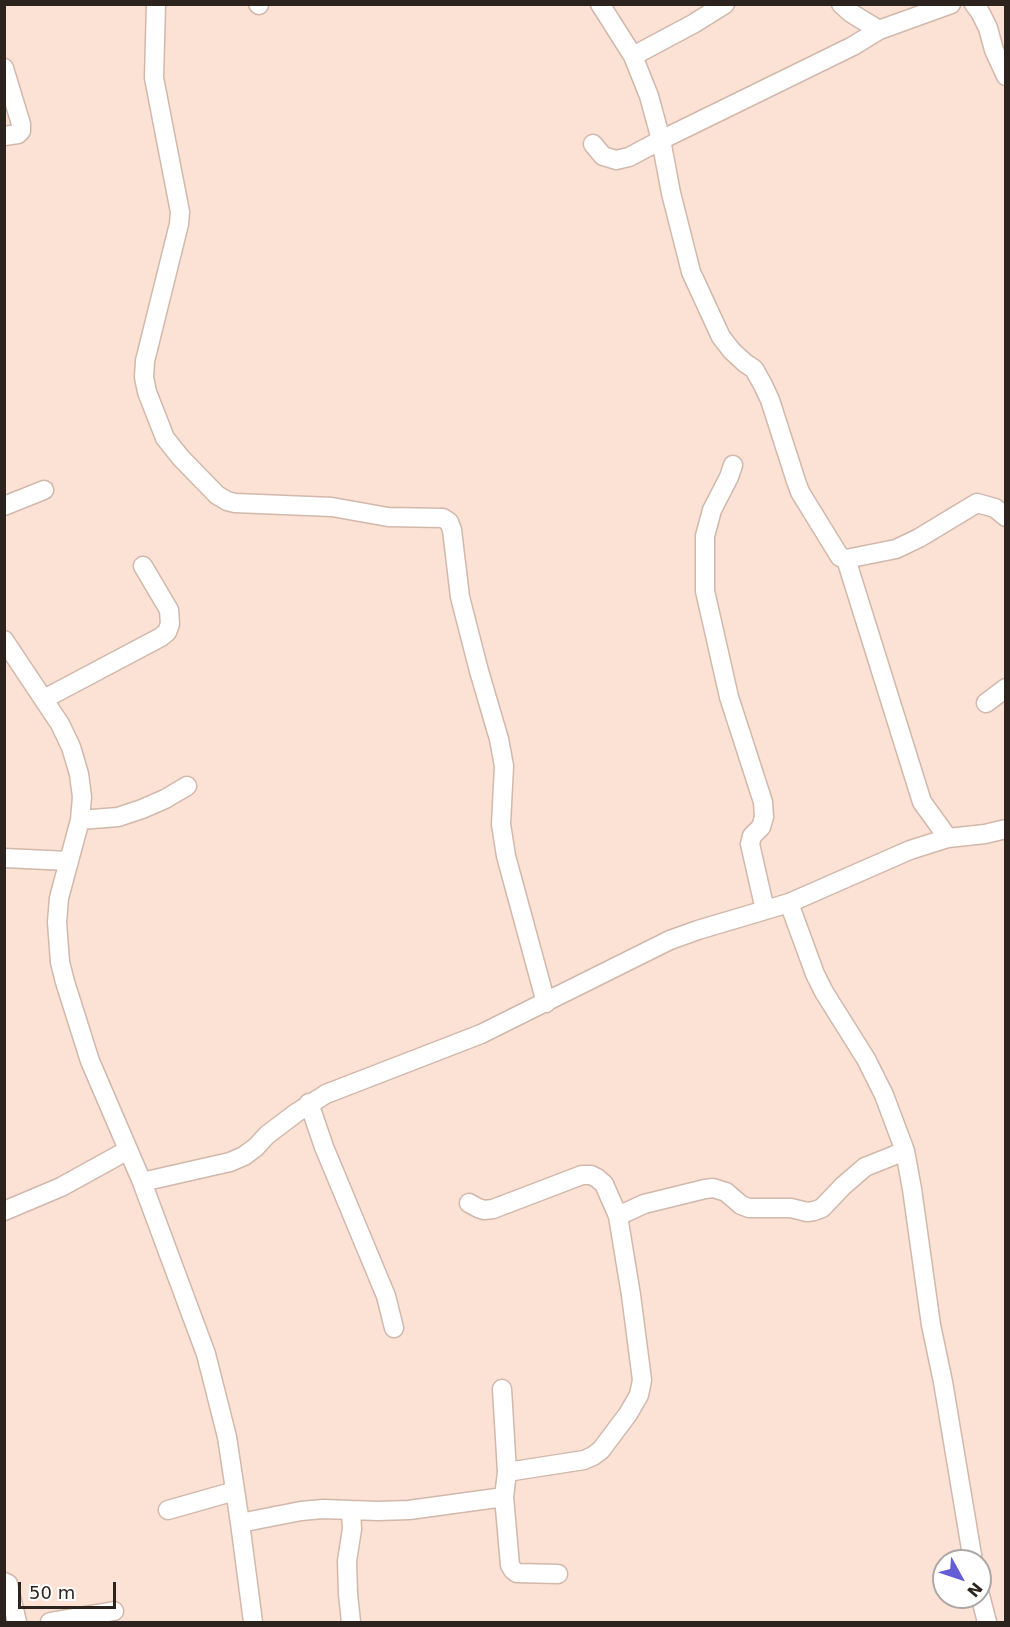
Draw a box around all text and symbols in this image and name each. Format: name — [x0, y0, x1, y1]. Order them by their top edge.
north arrow — [932, 1549, 992, 1609]
scale bar — [21, 1570, 118, 1608]
text: N — [963, 1578, 986, 1601]
text: 50 m — [29, 1582, 75, 1603]

